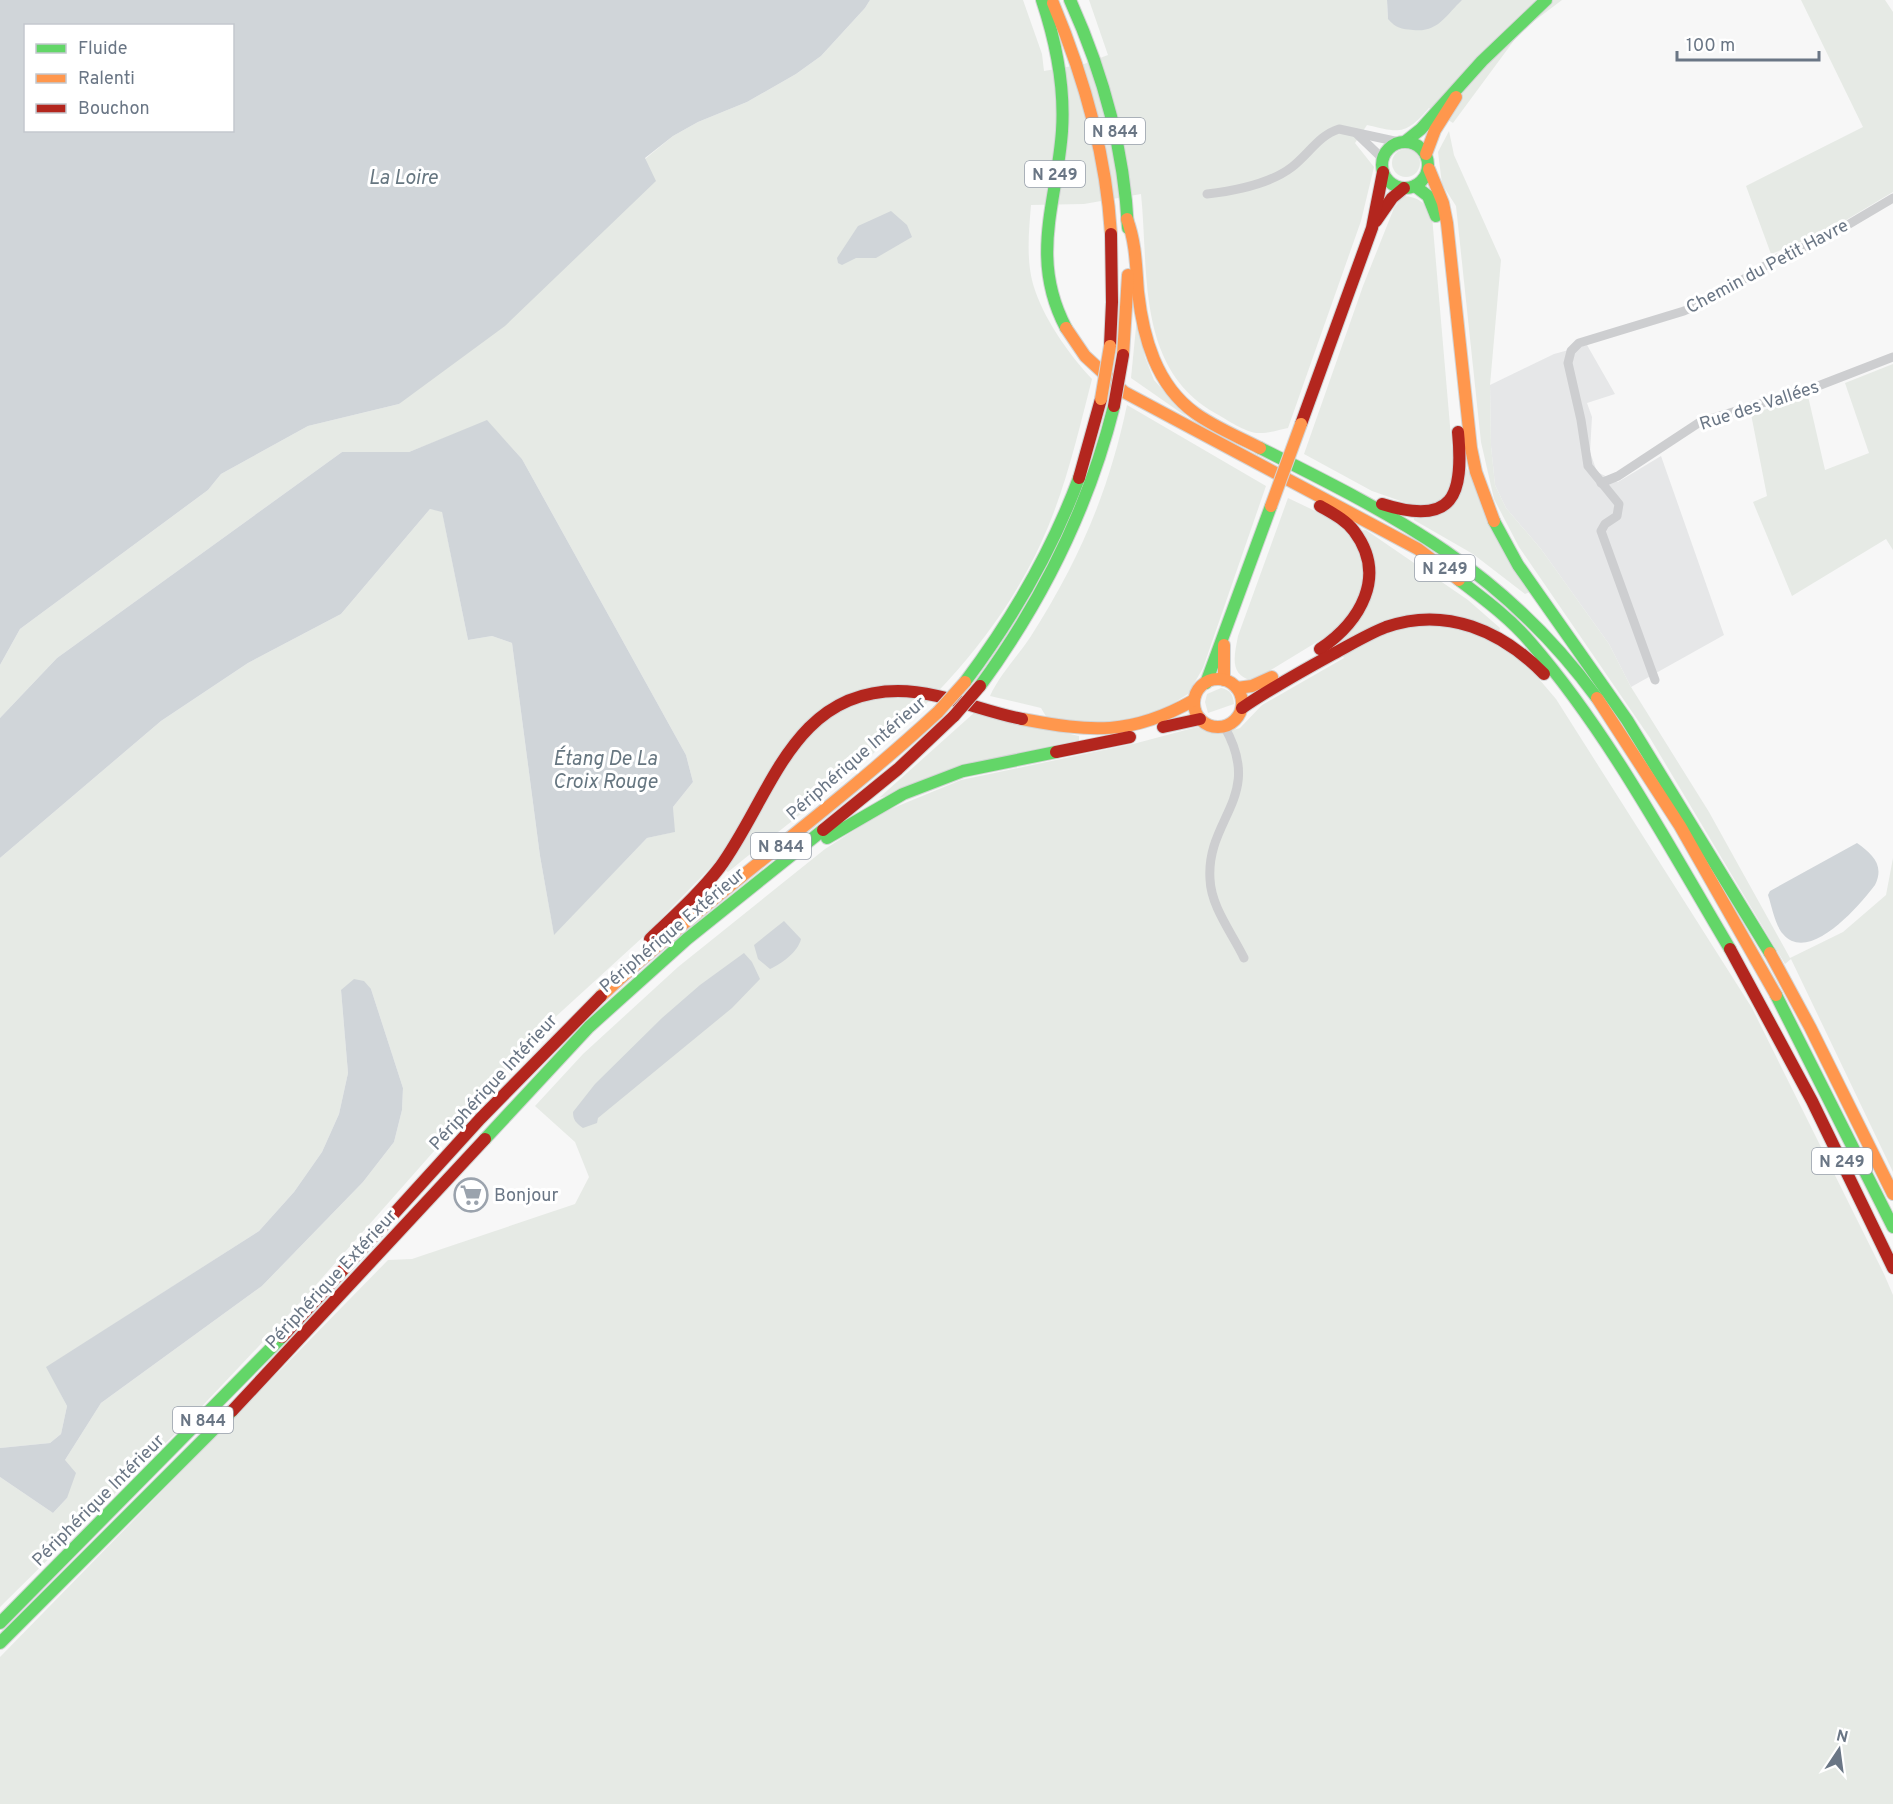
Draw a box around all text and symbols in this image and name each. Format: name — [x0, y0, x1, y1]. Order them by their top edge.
legend — [24, 24, 234, 132]
scale bar — [1677, 24, 1820, 62]
text: 100 m — [1686, 35, 1735, 58]
text: Fluide — [78, 38, 127, 61]
text: Ralenti — [78, 68, 135, 91]
text: Bouchon — [78, 98, 150, 121]
road number: N 844 — [1085, 118, 1145, 144]
road number: N 249 — [1025, 161, 1085, 187]
water label: La Loire — [368, 166, 438, 192]
street label: Chemin du Petit Havre — [1683, 215, 1853, 320]
street label: Rue des Vallées — [1697, 376, 1822, 437]
road number: N 249 — [1415, 555, 1475, 581]
street label: Périphérique Intérieur — [782, 692, 932, 826]
water label: Étang De La Croix Rouge — [553, 745, 658, 796]
road number: N 844 — [751, 833, 811, 859]
street label: Périphérique Extérieur — [595, 864, 750, 999]
street label: Périphérique Intérieur — [425, 1010, 563, 1156]
road number: N 249 — [1812, 1148, 1872, 1174]
supermarket icon: Bonjour — [453, 1177, 489, 1213]
place label: Bonjour — [494, 1185, 558, 1208]
street label: Périphérique Extérieur — [261, 1205, 403, 1355]
road number: N 844 — [173, 1407, 233, 1433]
street label: Périphérique Intérieur — [28, 1430, 170, 1572]
north arrow — [1809, 1720, 1869, 1780]
text: N — [1834, 1726, 1850, 1748]

